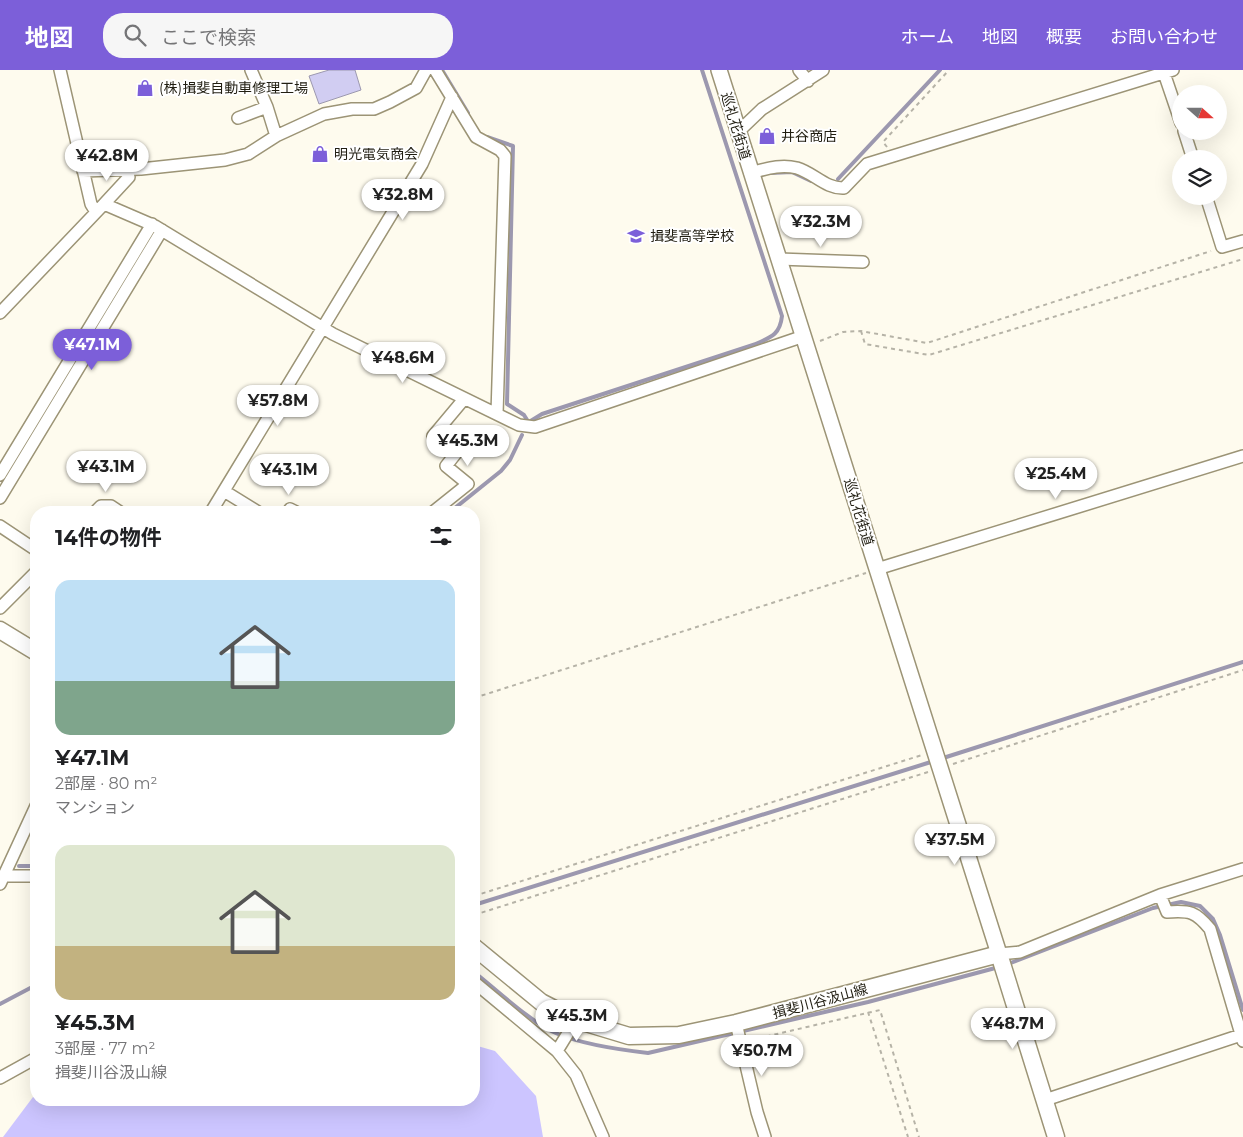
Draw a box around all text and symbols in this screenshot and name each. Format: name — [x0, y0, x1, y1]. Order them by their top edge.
search box — [103, 13, 453, 58]
icon: search — [121, 21, 149, 49]
text: 地図 — [25, 23, 73, 52]
text: ここで検索 — [161, 26, 256, 49]
text: ホーム — [901, 26, 954, 48]
text: 地図 — [982, 26, 1018, 48]
text: 概要 — [1046, 26, 1082, 48]
text: お問い合わせ — [1110, 26, 1218, 48]
shop icon: (株)揖斐自動車修理工場 — [135, 78, 155, 98]
place label: (株)揖斐自動車修理工場 — [159, 79, 308, 97]
north arrow — [1172, 85, 1228, 140]
map controls — [1172, 85, 1227, 205]
street label: 巡礼花街道 — [717, 90, 755, 162]
shop icon: 井谷商店 — [757, 126, 777, 146]
place label: 井谷商店 — [781, 127, 837, 145]
pin: ¥42.8M — [66, 140, 148, 182]
shop icon: 明光電気商会 — [310, 144, 330, 164]
place label: 明光電気商会 — [334, 145, 418, 163]
text: ¥42.8M — [76, 146, 138, 165]
button: layers — [1172, 150, 1227, 205]
pin: ¥32.8M — [362, 178, 444, 221]
text: ¥32.8M — [372, 185, 434, 204]
pin: ¥32.3M — [780, 206, 862, 248]
text: ¥32.3M — [791, 212, 851, 231]
school or university icon: 揖斐高等学校 — [626, 226, 646, 246]
place label: 揖斐高等学校 — [650, 227, 734, 245]
pin: ¥47.1M — [51, 328, 133, 371]
text: ¥47.1M — [64, 335, 120, 354]
pin: ¥48.6M — [362, 342, 444, 384]
text: ¥48.6M — [372, 348, 434, 367]
pin: ¥57.8M — [237, 384, 319, 427]
text: ¥57.8M — [248, 391, 308, 410]
pin: ¥45.3M — [427, 424, 509, 467]
text: ¥45.3M — [437, 431, 499, 450]
pin: ¥43.1M — [65, 450, 147, 493]
pin: ¥43.1M — [248, 454, 330, 496]
text: ¥43.1M — [77, 457, 135, 476]
pin: ¥25.4M — [1015, 458, 1097, 500]
text: ¥43.1M — [260, 460, 318, 479]
text: ¥25.4M — [1025, 464, 1087, 483]
street label: 巡礼花街道 — [840, 476, 878, 548]
icon: filters — [427, 522, 455, 550]
text: 14件の物件 — [55, 525, 162, 550]
icon: home — [210, 612, 300, 702]
text: ¥47.1M — [55, 745, 129, 770]
text: 2部屋 · 80 m² — [55, 774, 157, 793]
text: マンション — [55, 798, 135, 817]
pin: ¥37.5M — [914, 824, 996, 866]
text: ¥37.5M — [925, 830, 985, 849]
icon: home — [210, 877, 300, 967]
street label: 揖斐川谷汲山線 — [770, 980, 870, 1022]
pin: ¥45.3M — [536, 1000, 618, 1042]
text: ¥45.3M — [546, 1006, 608, 1025]
pin: ¥48.7M — [972, 1008, 1054, 1050]
text: ¥45.3M — [55, 1010, 135, 1035]
text: ¥48.7M — [982, 1014, 1044, 1033]
pin: ¥50.7M — [721, 1034, 803, 1077]
text: 3部屋 · 77 m² — [55, 1039, 155, 1058]
text: ¥50.7M — [731, 1041, 793, 1060]
text: 揖斐川谷汲山線 — [55, 1063, 167, 1082]

